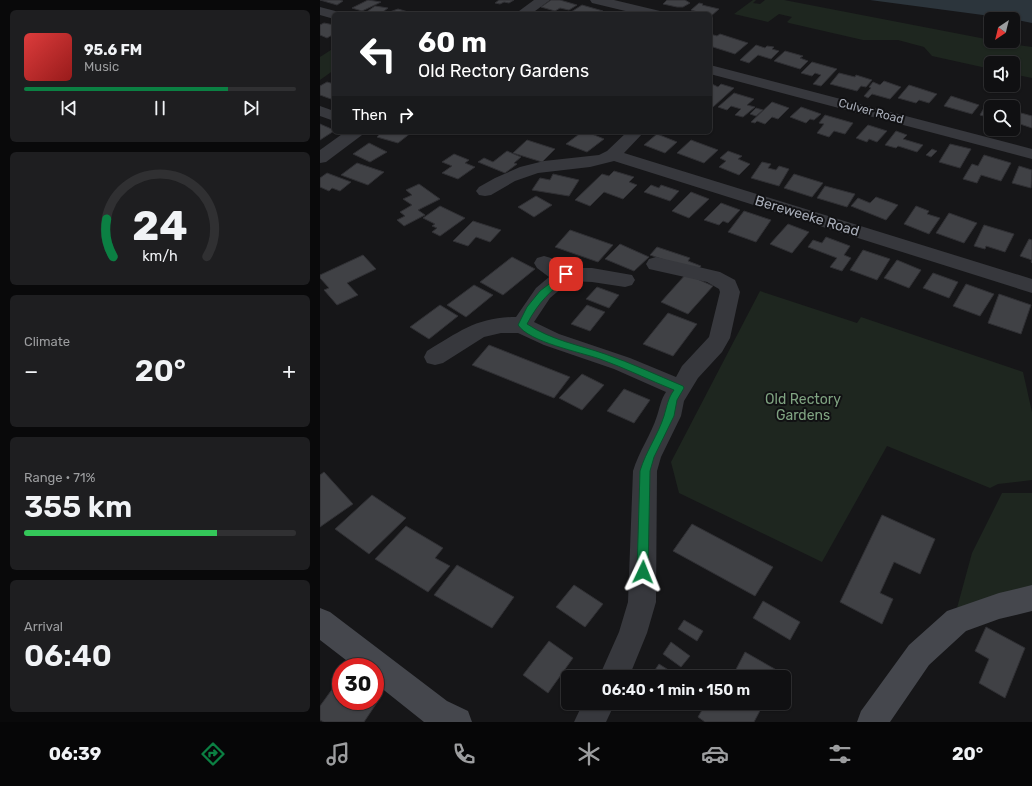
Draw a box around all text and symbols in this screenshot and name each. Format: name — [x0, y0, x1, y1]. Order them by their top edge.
north arrow — [984, 12, 1020, 48]
map controls — [984, 12, 1020, 136]
text: 60 m — [418, 26, 487, 59]
icon: left — [352, 28, 404, 80]
text: 95.6 FM — [84, 41, 142, 59]
button: sound — [984, 56, 1020, 92]
text: Music — [84, 59, 119, 74]
text: Old Rectory Gardens — [418, 60, 589, 82]
street label: Culver Road — [837, 96, 905, 126]
icon: previous — [58, 97, 80, 119]
icon: pause — [149, 97, 171, 119]
icon: next — [240, 97, 262, 119]
button: search — [984, 100, 1020, 136]
icon: right — [395, 104, 417, 126]
text: Then — [352, 106, 387, 124]
street label: Bereweeke Road — [753, 192, 861, 240]
text: 24 — [132, 200, 188, 249]
text: km/h — [142, 247, 178, 264]
pin — [549, 257, 583, 291]
icon: arrive — [555, 263, 577, 285]
text: Climate — [24, 334, 70, 349]
text: 20° — [135, 353, 186, 389]
text: − — [24, 358, 38, 385]
text: + — [282, 358, 296, 385]
park label: Old Rectory Gardens — [765, 391, 841, 424]
text: Range · 71% — [24, 470, 95, 485]
text: 355 km — [24, 489, 132, 525]
position arrow — [622, 551, 664, 593]
text: Arrival — [24, 619, 63, 634]
text: 06:40 — [24, 638, 112, 674]
speed limit sign: 30 — [332, 658, 384, 710]
text: 06:40 · 1 min · 150 m — [602, 681, 750, 699]
icon: directions — [199, 740, 227, 768]
icon: music — [324, 740, 352, 768]
icon: phone — [450, 740, 478, 768]
icon: climate — [575, 740, 603, 768]
icon: car — [701, 740, 729, 768]
icon: filters — [826, 740, 854, 768]
text: 06:39 — [49, 743, 101, 765]
text: 20° — [952, 743, 983, 765]

